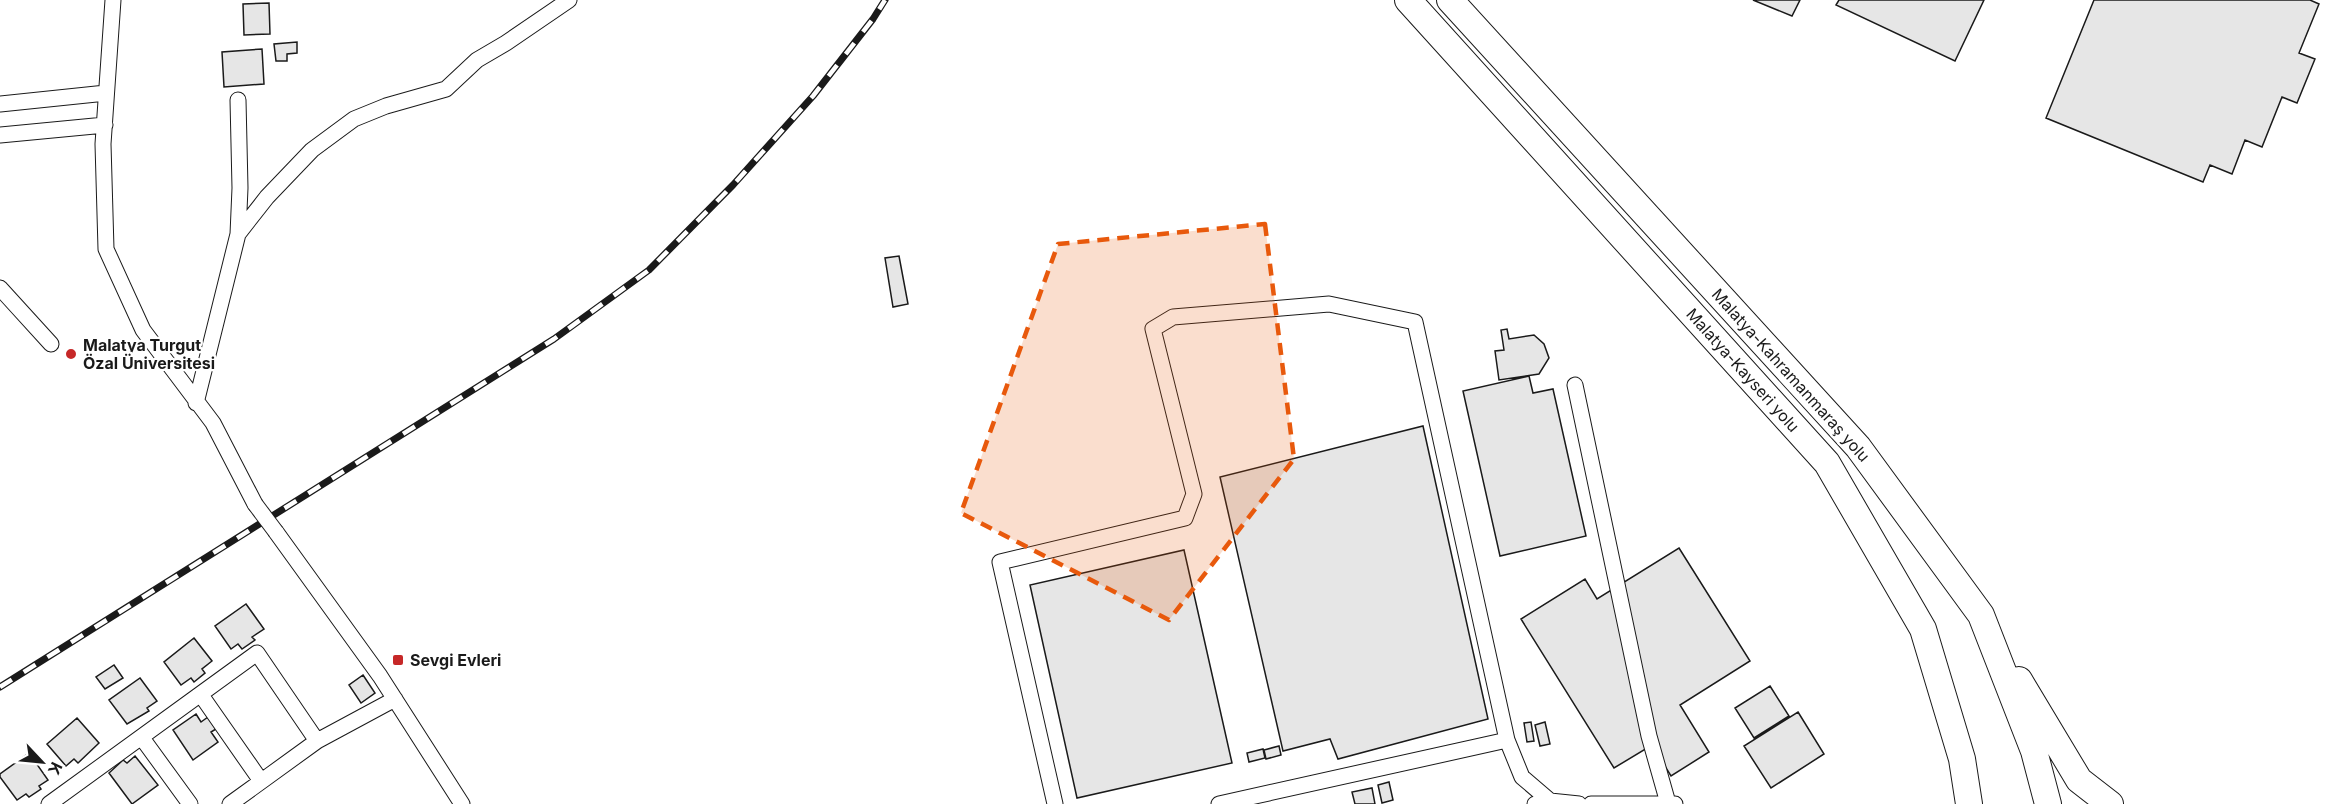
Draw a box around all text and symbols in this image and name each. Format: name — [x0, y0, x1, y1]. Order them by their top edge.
street label: Malatya-Kahramanmaraş yolu — [1708, 284, 1874, 466]
street label: Malatya-Kayseri yolu — [1682, 304, 1804, 436]
place label: Malatya Turgut Özal Üniversitesi — [83, 335, 215, 373]
marker: Malatya Turgut Özal Üniversitesi — [64, 347, 78, 361]
place label: Sevgi Evleri — [410, 650, 501, 670]
marker: Sevgi Evleri — [391, 653, 405, 667]
north arrow — [12, 732, 72, 792]
text: K — [44, 759, 67, 779]

